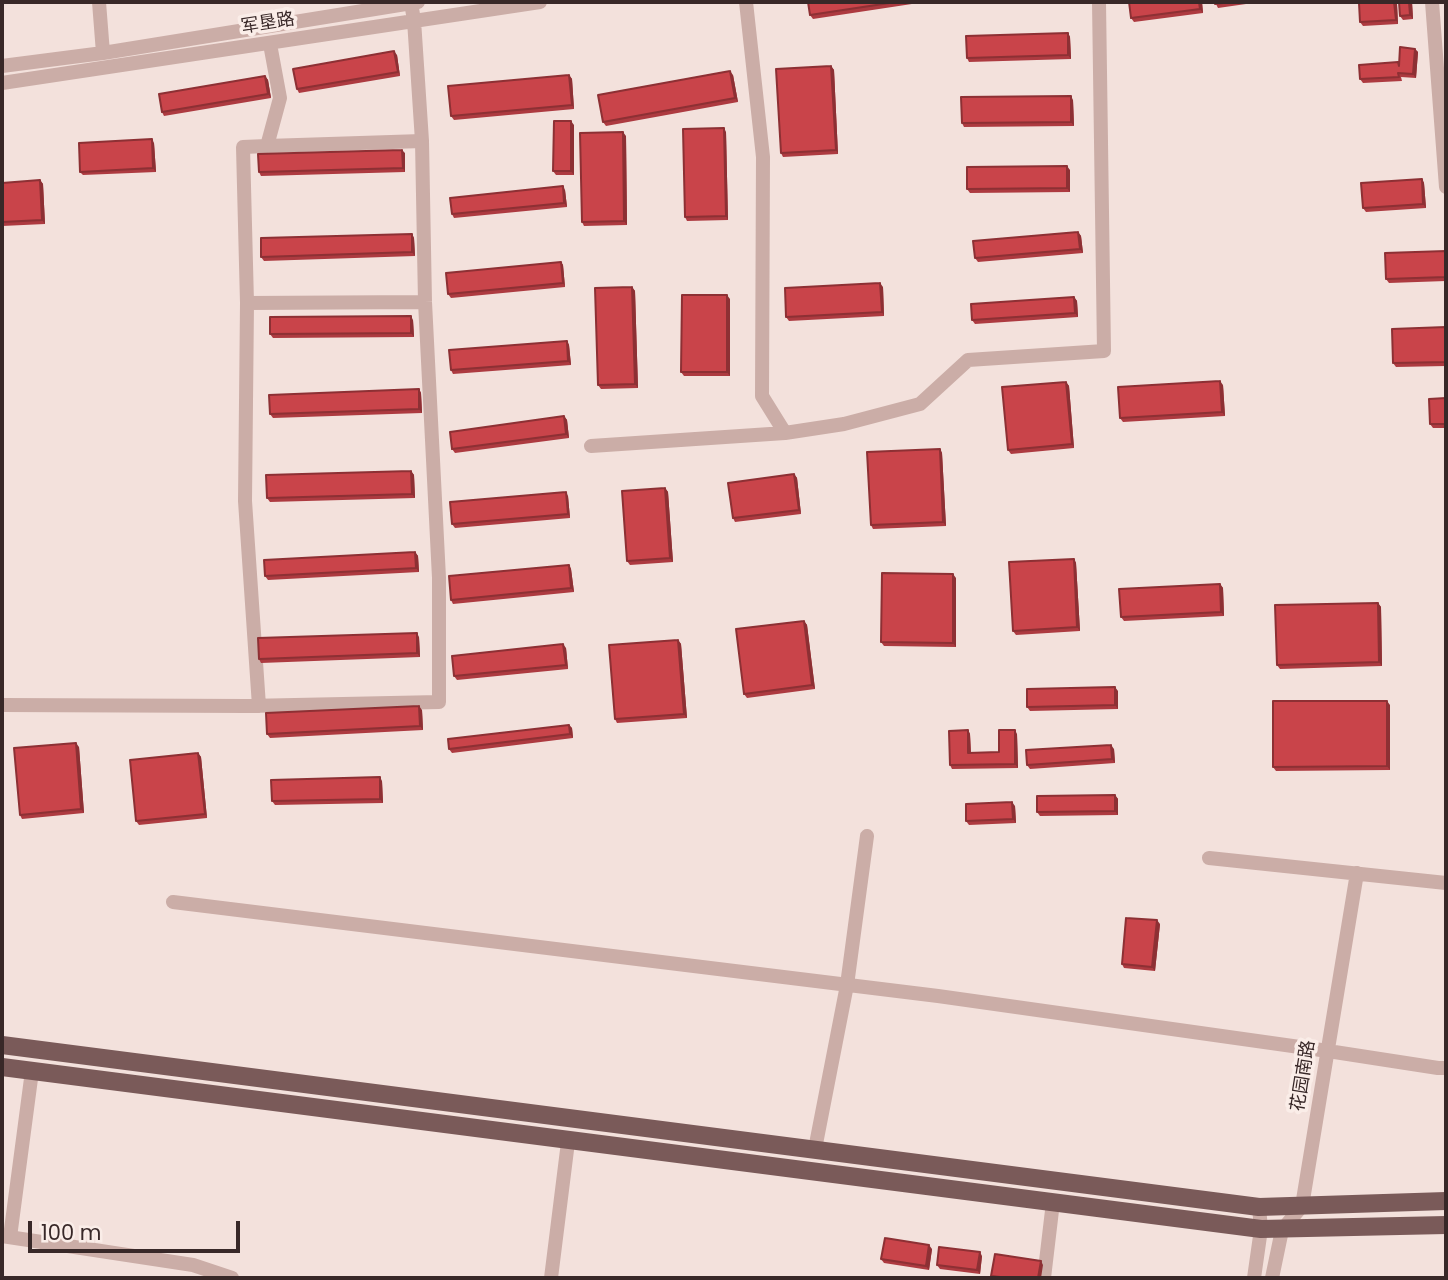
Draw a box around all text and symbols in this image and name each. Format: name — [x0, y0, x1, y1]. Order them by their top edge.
street label: 军垦路 — [240, 9, 296, 39]
street label: 花园南路 — [1288, 1039, 1320, 1113]
scale bar — [32, 1206, 243, 1250]
text: 100 m — [41, 1218, 101, 1247]

